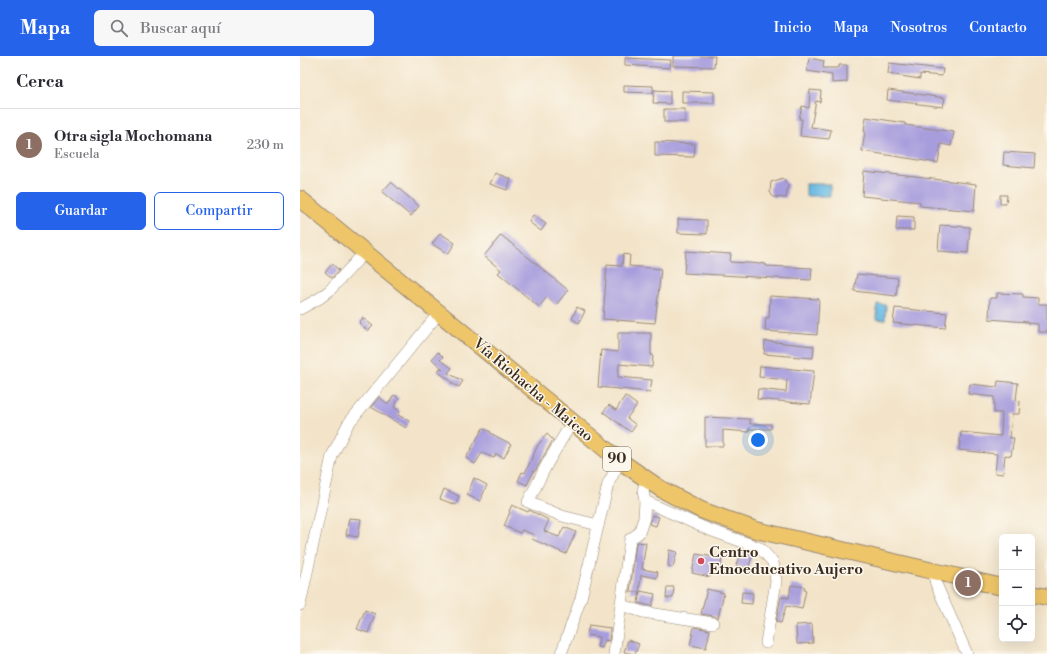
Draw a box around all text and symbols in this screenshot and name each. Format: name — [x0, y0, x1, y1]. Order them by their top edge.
search box — [94, 10, 374, 46]
text: Mapa — [20, 16, 70, 40]
icon: search — [108, 17, 130, 39]
text: Buscar aquí — [140, 19, 221, 38]
text: Inicio — [774, 19, 812, 37]
text: Mapa — [834, 19, 868, 37]
text: Nosotros — [890, 19, 947, 37]
text: Contacto — [969, 19, 1027, 37]
text: Cerca — [16, 71, 64, 93]
text: Otra sigla Mochomana — [54, 127, 212, 146]
text: 1 — [26, 137, 32, 153]
text: 230 m — [247, 137, 284, 153]
text: Escuela — [54, 146, 100, 162]
button: Guardar — [16, 192, 146, 230]
button: Compartir — [154, 192, 284, 230]
street label: Vía Riohacha - Maicao — [468, 333, 597, 446]
your location — [748, 430, 768, 450]
road number: 90 — [603, 447, 631, 471]
map controls — [999, 534, 1035, 642]
button: + — [999, 534, 1035, 570]
place label: Centro Etnoeducativo Aujero — [709, 543, 863, 579]
marker: Centro Etnoeducativo Aujero — [696, 556, 706, 566]
pin: 1 — [955, 568, 981, 598]
button: − — [999, 570, 1035, 606]
button: locate — [999, 606, 1035, 642]

